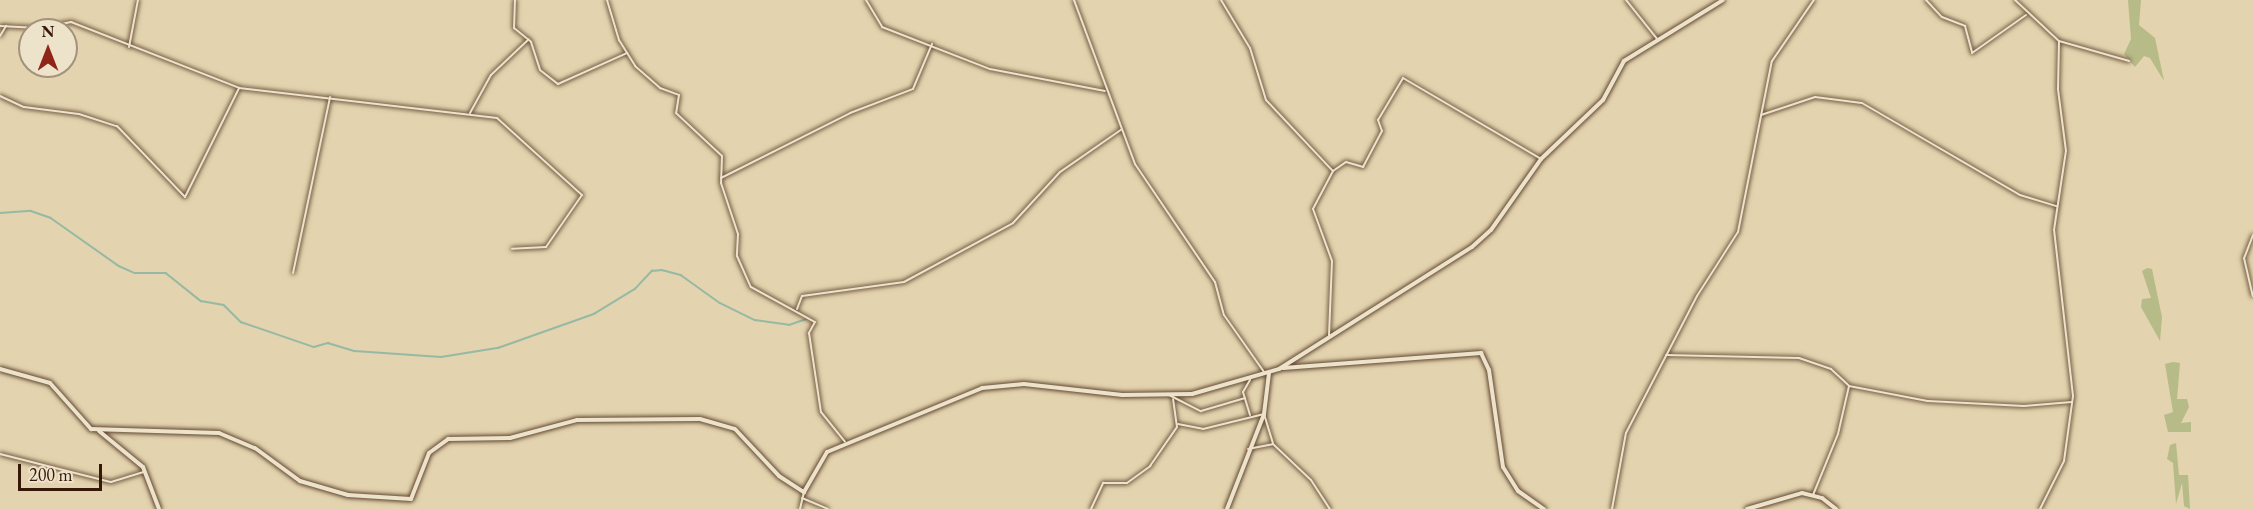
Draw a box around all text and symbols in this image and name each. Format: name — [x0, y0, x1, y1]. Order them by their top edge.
north arrow — [18, 18, 78, 78]
text: N — [42, 21, 54, 42]
scale bar — [21, 452, 105, 490]
text: 200 m — [29, 463, 73, 486]

